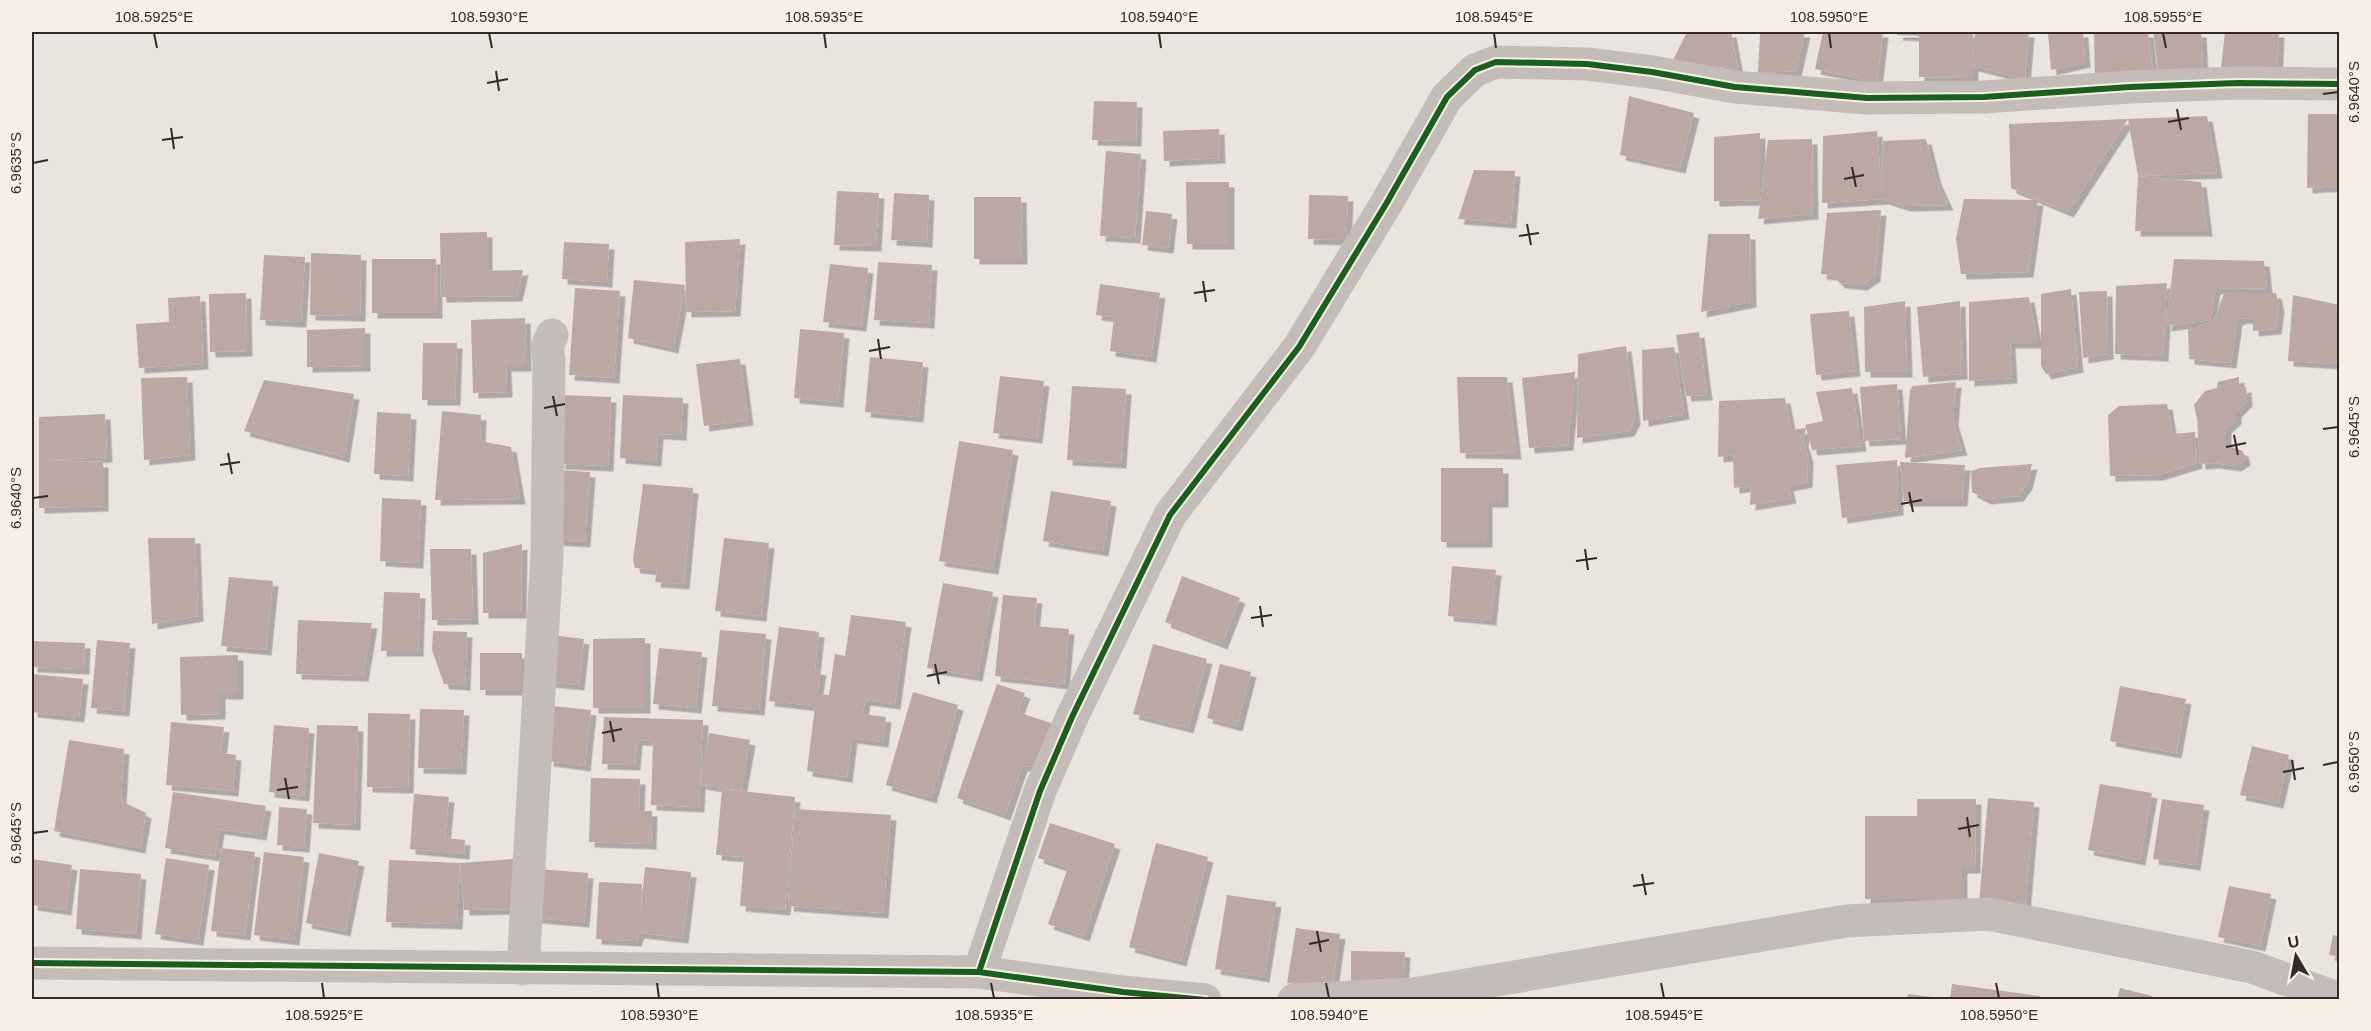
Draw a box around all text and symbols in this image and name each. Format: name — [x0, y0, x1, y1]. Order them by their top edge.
text: 108.5925°E — [115, 8, 193, 25]
text: 108.5930°E — [450, 8, 528, 25]
text: 108.5935°E — [785, 8, 863, 25]
text: 108.5940°E — [1120, 8, 1198, 25]
text: 108.5945°E — [1455, 8, 1533, 25]
text: 108.5950°E — [1790, 8, 1868, 25]
text: 108.5955°E — [2124, 8, 2202, 25]
text: 6.9640°S — [2345, 61, 2362, 123]
text: 6.9635°S — [7, 132, 24, 194]
text: 6.9645°S — [2345, 396, 2362, 458]
text: 6.9640°S — [7, 467, 24, 529]
text: 6.9650°S — [2345, 731, 2362, 793]
text: 6.9645°S — [7, 802, 24, 864]
north arrow — [2266, 926, 2326, 986]
text: U — [2286, 932, 2301, 951]
text: 108.5925°E — [285, 1006, 363, 1023]
text: 108.5930°E — [620, 1006, 698, 1023]
text: 108.5935°E — [955, 1006, 1033, 1023]
text: 108.5940°E — [1290, 1006, 1368, 1023]
text: 108.5945°E — [1625, 1006, 1703, 1023]
text: 108.5950°E — [1960, 1006, 2038, 1023]

